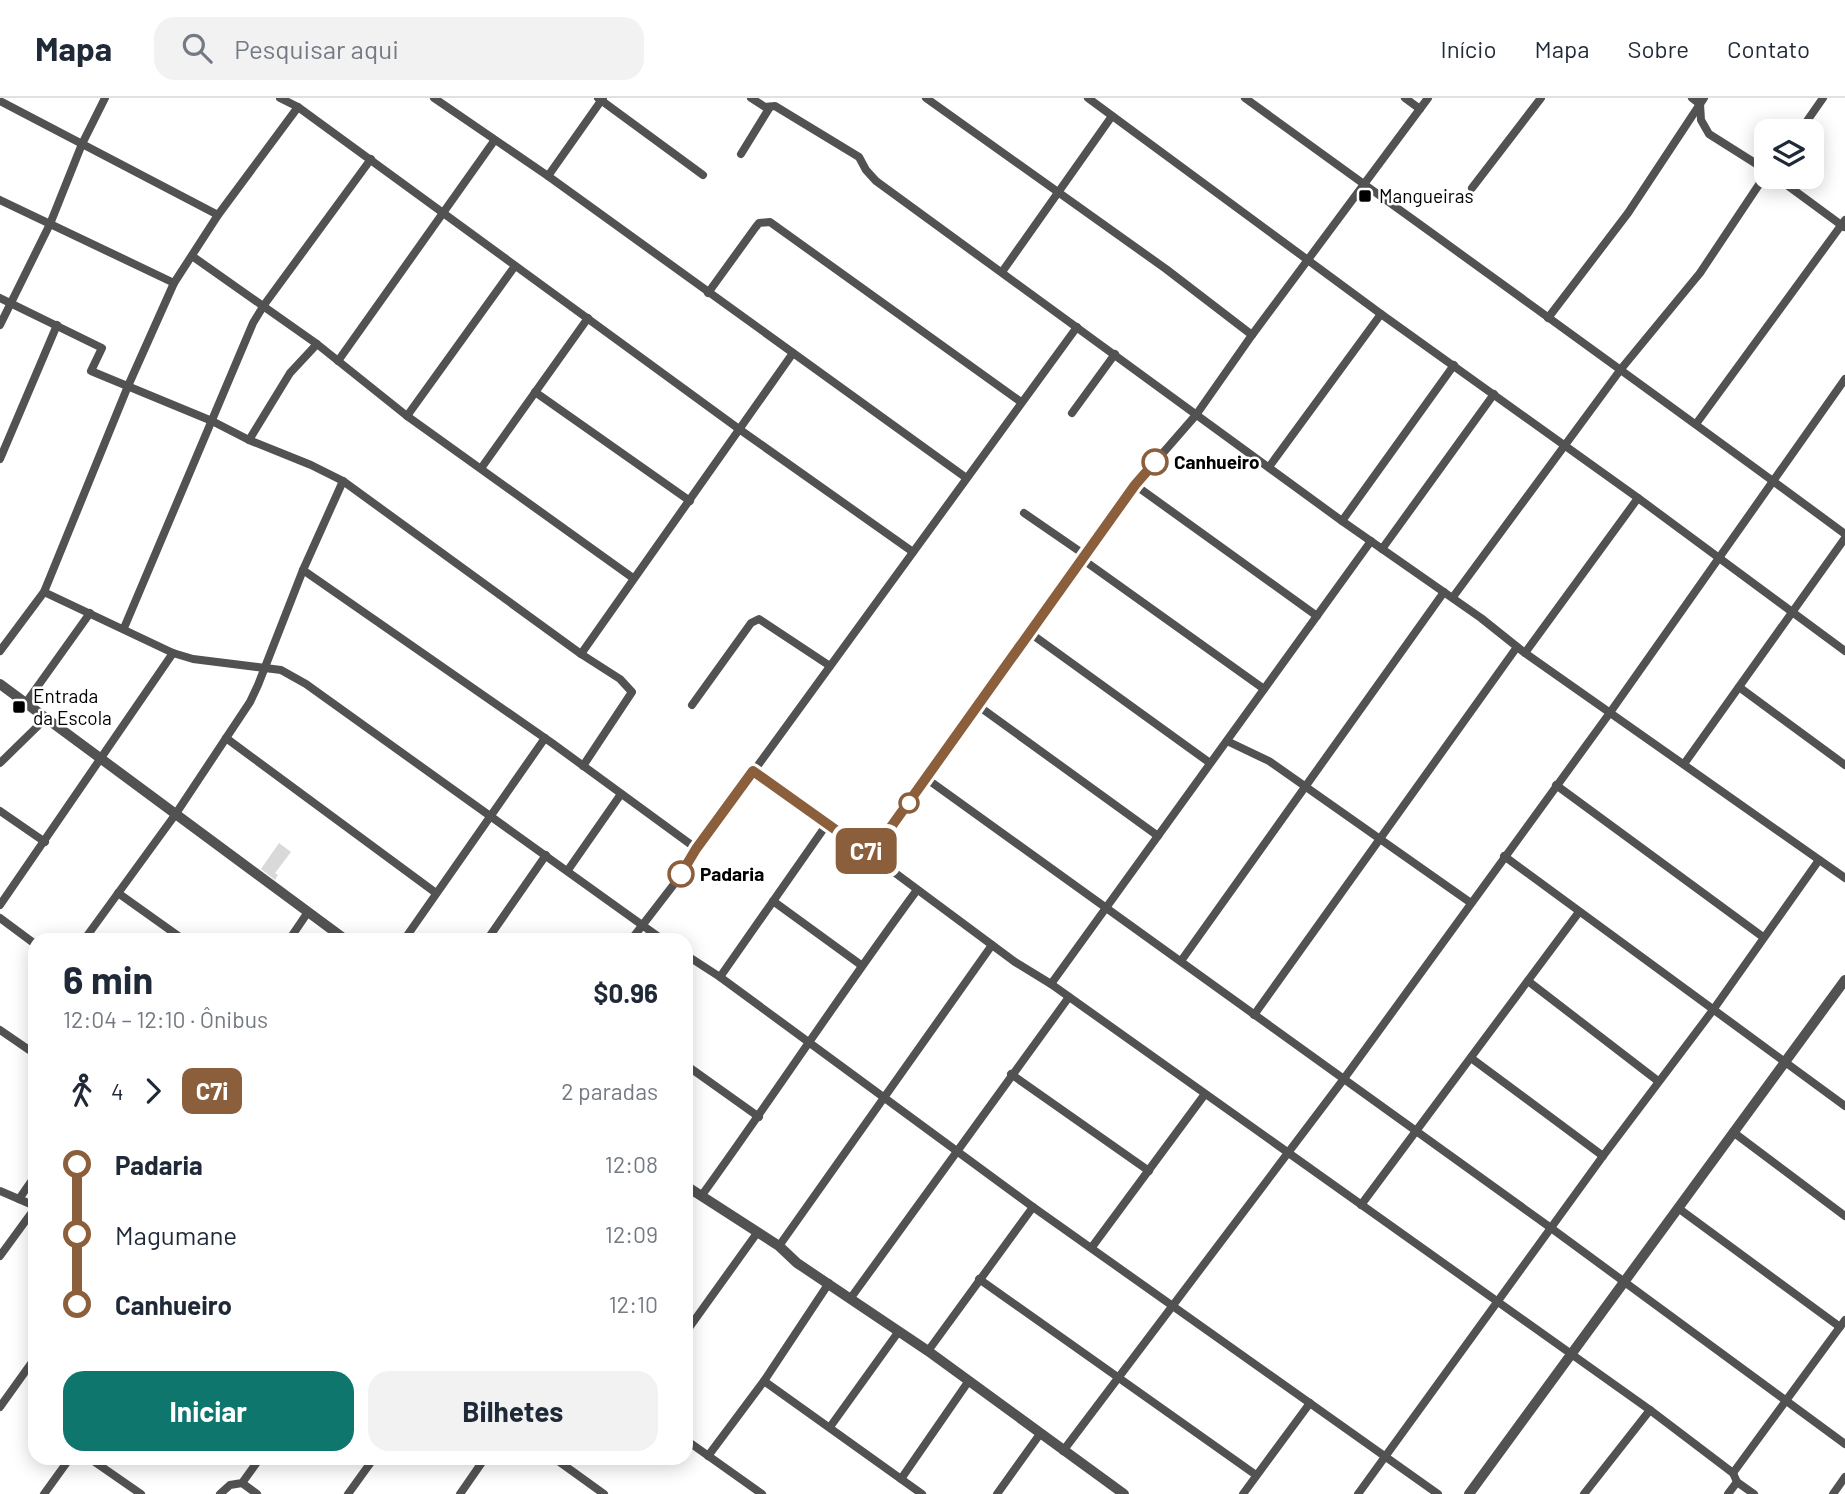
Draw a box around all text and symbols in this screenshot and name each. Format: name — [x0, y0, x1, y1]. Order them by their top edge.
search box — [154, 17, 644, 80]
text: Mapa — [35, 28, 112, 68]
icon: search — [178, 29, 216, 67]
text: Pesquisar aqui — [234, 33, 399, 64]
text: Início — [1441, 34, 1497, 63]
text: Mapa — [1535, 34, 1589, 63]
text: Sobre — [1627, 34, 1689, 63]
text: Contato — [1727, 34, 1810, 63]
map controls — [1754, 119, 1824, 189]
button: layers — [1754, 119, 1824, 189]
place label: Mangueiras — [1379, 184, 1474, 207]
marker: Mangueiras — [1357, 188, 1373, 204]
marker: Canhueiro — [1142, 449, 1168, 475]
place label: Canhueiro — [1174, 450, 1259, 473]
place label: Entrada da Escola — [33, 684, 112, 729]
marker: Entrada da Escola — [11, 699, 27, 715]
unlabelled marker — [899, 793, 919, 813]
line badge: C7i — [826, 828, 906, 874]
text: C7i — [850, 836, 882, 865]
marker: Padaria — [668, 861, 694, 887]
place label: Padaria — [700, 862, 764, 885]
text: 6 min — [63, 956, 153, 1002]
text: $0.96 — [594, 977, 658, 1008]
text: 12:04 – 12:10 · Ônibus — [63, 1005, 268, 1033]
icon: walk — [63, 1072, 101, 1110]
icon: forward — [134, 1072, 172, 1110]
text: C7i — [196, 1076, 228, 1105]
text: 4 — [111, 1077, 124, 1105]
text: 2 paradas — [561, 1077, 658, 1105]
text: Padaria — [115, 1149, 203, 1180]
text: 12:08 — [605, 1150, 658, 1178]
text: Magumane — [115, 1219, 237, 1250]
text: 12:09 — [605, 1220, 658, 1248]
text: Canhueiro — [115, 1289, 232, 1320]
text: 12:10 — [609, 1290, 658, 1318]
button: Iniciar — [63, 1371, 354, 1451]
button: Bilhetes — [368, 1371, 658, 1451]

